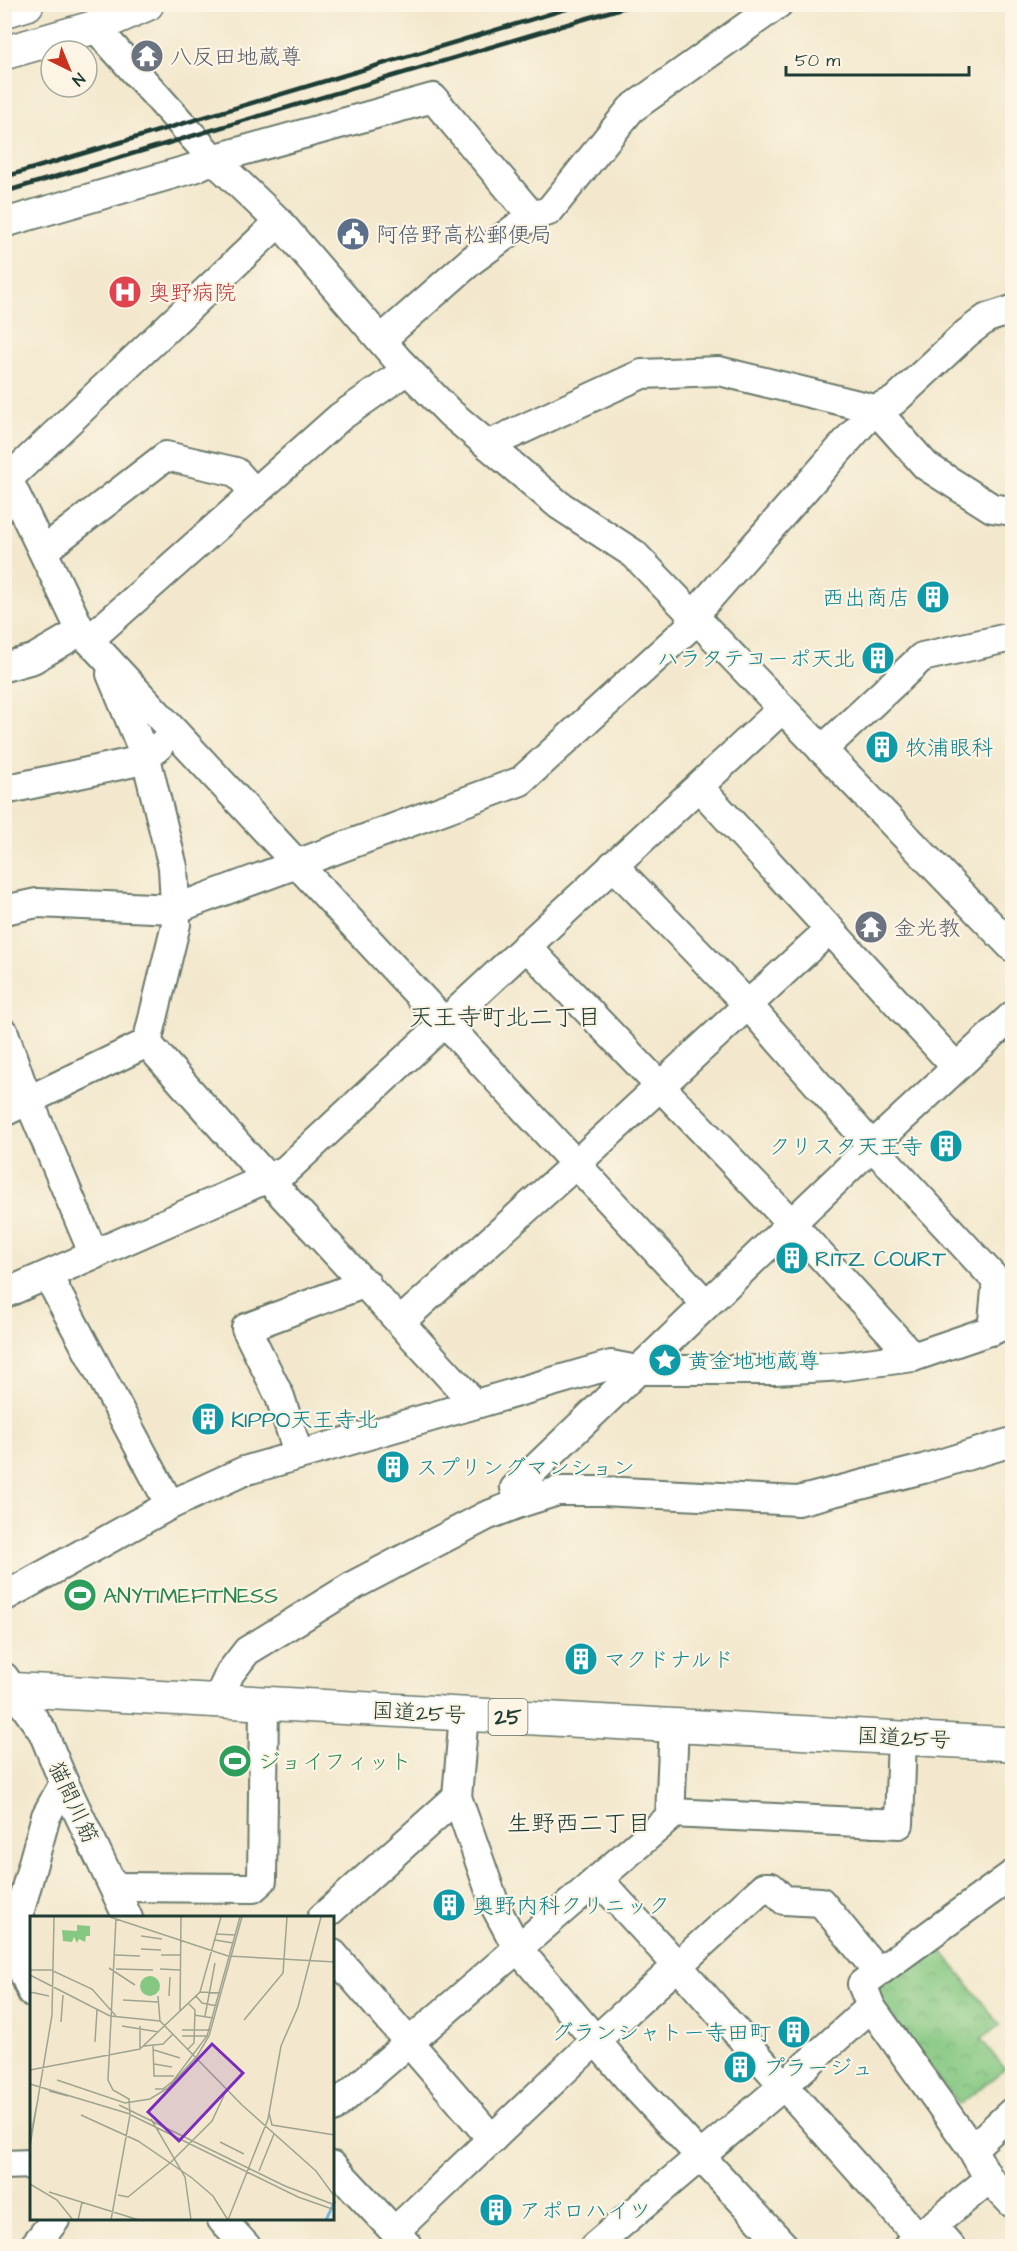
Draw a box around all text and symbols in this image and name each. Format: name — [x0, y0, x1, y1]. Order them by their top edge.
temple icon: 八反田地蔵尊 — [129, 38, 165, 74]
north arrow — [39, 39, 99, 99]
scale bar — [786, 39, 969, 77]
place label: 八反田地蔵尊 — [170, 42, 302, 73]
text: 50 m — [795, 48, 840, 73]
text: N — [67, 68, 90, 91]
public building icon: 阿倍野高松郵便局 — [335, 216, 371, 252]
place label: 阿倍野高松郵便局 — [376, 220, 552, 251]
hospital icon: 奥野病院 — [107, 274, 143, 310]
place label: 奥野病院 — [148, 278, 236, 309]
building icon: 西出商店 — [915, 579, 951, 615]
place label: 西出商店 — [822, 583, 910, 614]
building icon: ハラタテコーポ天北 — [860, 640, 896, 676]
place label: ハラタテコーポ天北 — [657, 644, 855, 675]
building icon: 牧浦眼科 — [864, 729, 900, 765]
place label: 牧浦眼科 — [905, 733, 993, 764]
temple icon: 金光教 — [853, 909, 889, 945]
place label: 金光教 — [894, 913, 960, 944]
district label: 天王寺町北二丁目 — [409, 1001, 601, 1035]
building icon: クリスタ天王寺 — [928, 1128, 964, 1164]
place label: クリスタ天王寺 — [769, 1132, 923, 1163]
building icon: RITZ COURT — [774, 1240, 810, 1276]
place label: RITZ COURT — [815, 1244, 946, 1275]
place icon: 黄金地地蔵尊 — [647, 1342, 683, 1378]
place label: 黄金地地蔵尊 — [688, 1346, 820, 1377]
building icon: KIPPO天王寺北 — [190, 1401, 226, 1437]
place label: KIPPO天王寺北 — [231, 1405, 378, 1436]
building icon: スプリングマンション — [375, 1449, 411, 1485]
place label: スプリングマンション — [416, 1453, 635, 1484]
sports icon: ANYTIMEFITNESS — [62, 1577, 98, 1613]
place label: ANYTIMEFITNESS — [103, 1581, 278, 1612]
building icon: マクドナルド — [563, 1641, 599, 1677]
place label: マクドナルド — [604, 1645, 734, 1676]
street label: 国道25号 — [371, 1696, 467, 1731]
road number: 25 — [488, 1699, 528, 1735]
street label: 国道25号 — [856, 1721, 952, 1756]
sports icon: ジョイフィット — [217, 1743, 253, 1779]
place label: ジョイフィット — [258, 1747, 412, 1778]
street label: 猫間川筋 — [40, 1756, 105, 1849]
district label: 生野西二丁目 — [507, 1807, 651, 1841]
building icon: 奥野内科クリニック — [431, 1887, 467, 1923]
place label: 奥野内科クリニック — [472, 1891, 670, 1922]
inset map — [30, 1916, 334, 2221]
building icon: グランシャトー寺田町 — [776, 2014, 812, 2050]
place label: グランシャトー寺田町 — [551, 2018, 771, 2049]
building icon: プラージュ — [722, 2049, 758, 2085]
place label: プラージュ — [763, 2053, 873, 2084]
building icon: アポロハイツ — [478, 2192, 514, 2228]
place label: アポロハイツ — [519, 2196, 651, 2227]

